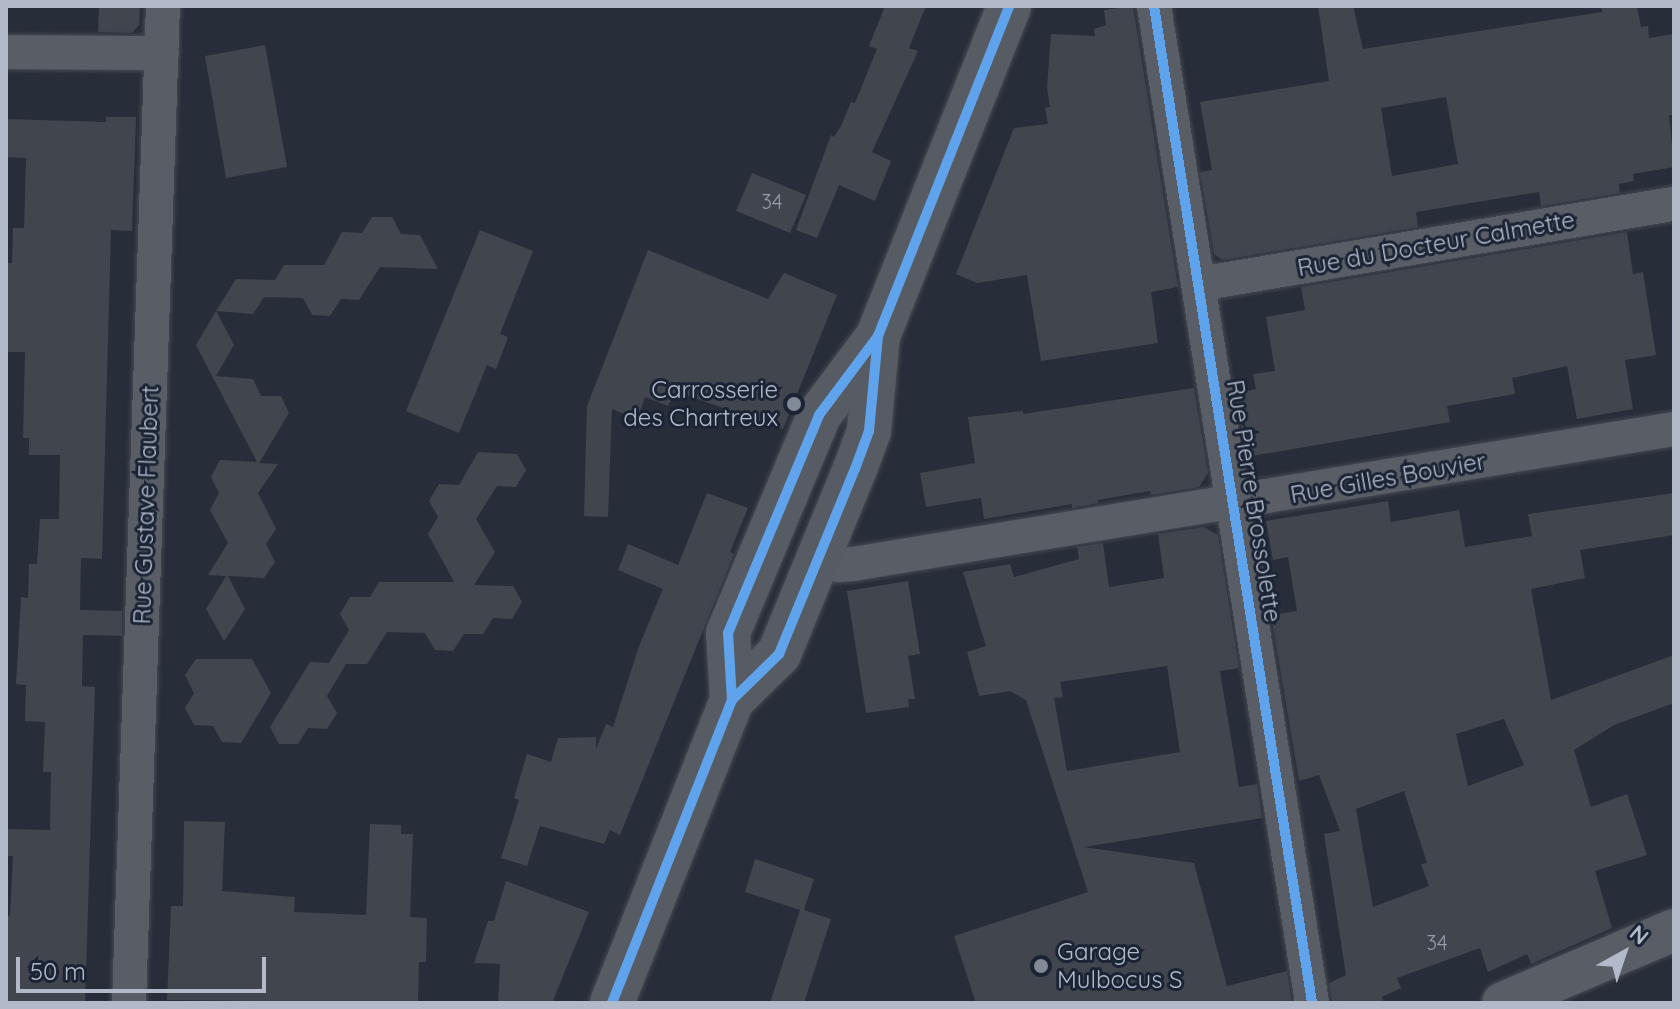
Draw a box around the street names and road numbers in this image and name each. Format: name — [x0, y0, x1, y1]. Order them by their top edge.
street label: Rue du Docteur Calmette — [1295, 205, 1577, 283]
street label: Rue Pierre Brossolette — [1221, 378, 1287, 624]
street label: Rue Gustave Flaubert — [127, 385, 165, 625]
street label: Rue Gilles Bouvier — [1288, 447, 1488, 509]

